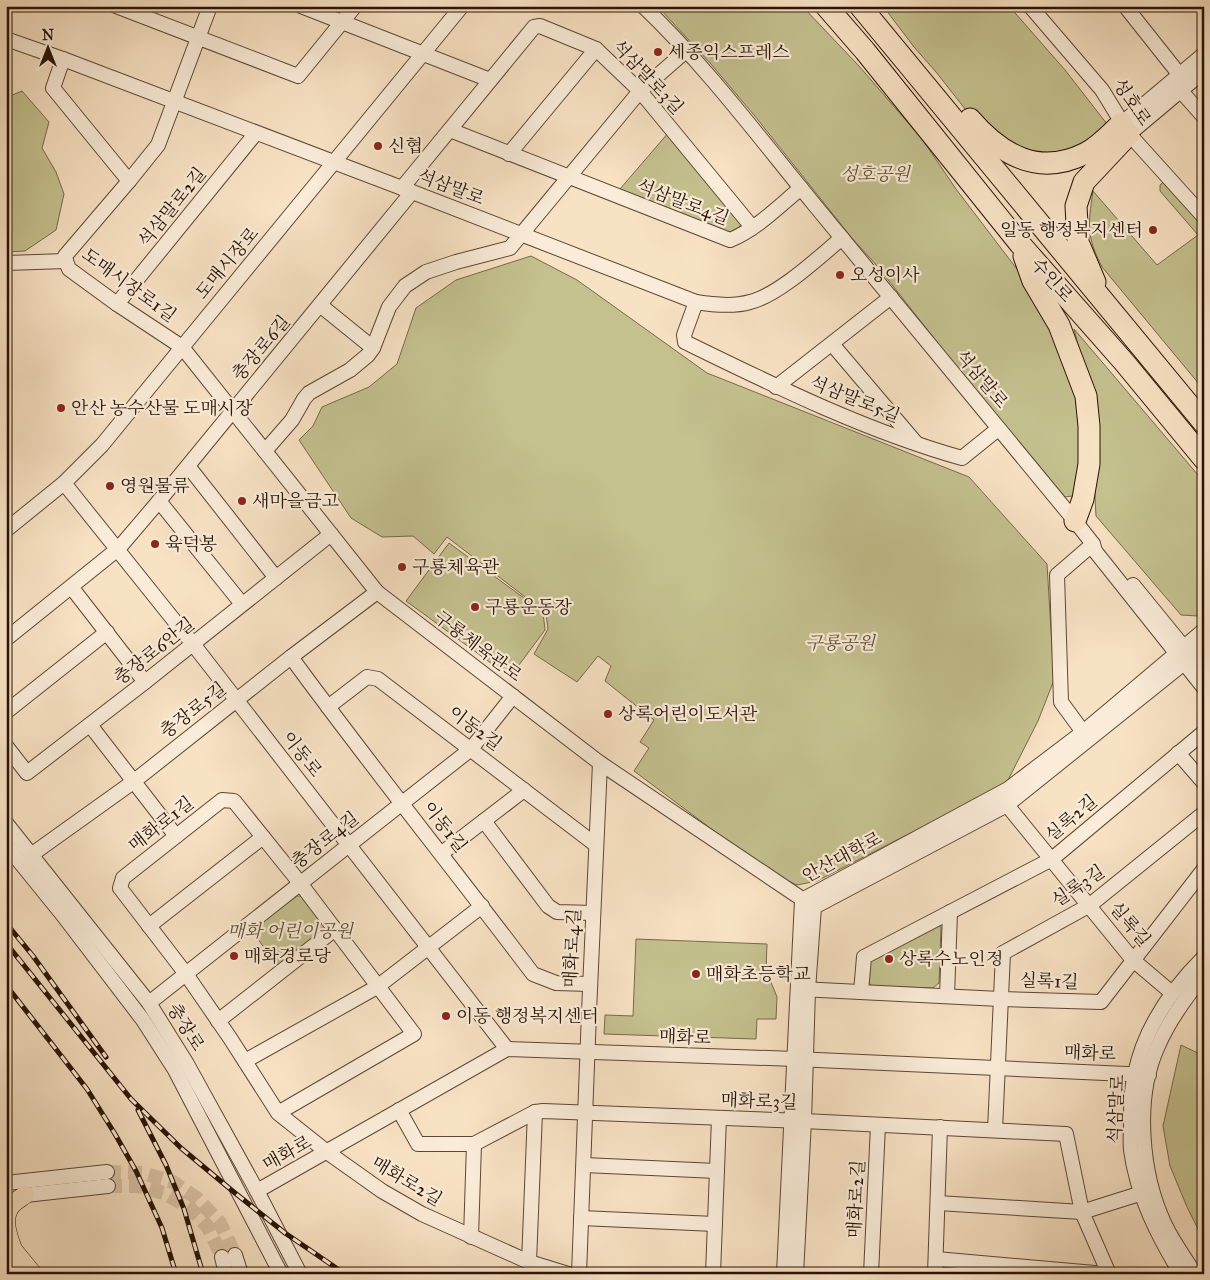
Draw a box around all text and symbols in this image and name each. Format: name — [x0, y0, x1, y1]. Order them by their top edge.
north arrow — [22, 22, 72, 72]
text: N — [42, 27, 54, 44]
street label: 석삼말로3길 — [608, 35, 688, 119]
place label: 세종익스프레스 — [668, 41, 790, 63]
marker: 세종익스프레스 — [652, 46, 664, 58]
street label: 성호로 — [1108, 74, 1156, 130]
place label: 신협 — [388, 135, 423, 157]
marker: 신협 — [372, 140, 384, 152]
street label: 석삼말로2길 — [133, 163, 211, 251]
park label: 성호공원 — [840, 163, 911, 185]
street label: 석삼말로 — [415, 164, 487, 210]
street label: 석삼말로4길 — [634, 174, 732, 230]
place label: 일동 행정복지센터 — [1000, 219, 1143, 241]
street label: 도매시장로 — [191, 223, 263, 303]
marker: 일동 행정복지센터 — [1147, 224, 1159, 236]
street label: 도매시장로1길 — [77, 243, 181, 327]
street label: 수인로 — [1026, 253, 1078, 307]
place label: 오성이사 — [850, 264, 920, 286]
marker: 오성이사 — [834, 269, 846, 281]
street label: 충장로6길 — [227, 311, 295, 385]
street label: 석삼말로 — [951, 345, 1013, 413]
street label: 석삼말로5길 — [807, 371, 903, 427]
place label: 안산 농수산물 도매시장 — [71, 397, 253, 419]
marker: 안산 농수산물 도매시장 — [55, 402, 67, 414]
place label: 영원물류 — [120, 475, 190, 497]
marker: 영원물류 — [104, 480, 116, 492]
place label: 새마을금고 — [252, 490, 340, 512]
marker: 새마을금고 — [236, 495, 248, 507]
place label: 육덕봉 — [165, 533, 217, 555]
marker: 육덕봉 — [149, 538, 161, 550]
place label: 구룡체육관 — [412, 556, 500, 578]
marker: 구룡체육관 — [396, 561, 408, 573]
place label: 구룡운동장 — [485, 596, 573, 618]
marker: 구룡운동장 — [469, 601, 481, 613]
street label: 구룡체육관로 — [430, 606, 526, 686]
street label: 충장로6안길 — [109, 613, 199, 689]
park label: 구룡공원 — [805, 632, 876, 654]
street label: 충장로5길 — [156, 677, 230, 743]
street label: 이동2길 — [444, 701, 506, 755]
place label: 상록어린이도서관 — [618, 703, 758, 725]
marker: 상록어린이도서관 — [602, 708, 614, 720]
street label: 이동로 — [277, 727, 327, 781]
street label: 실록2길 — [1041, 790, 1101, 846]
street label: 매화로1길 — [124, 792, 198, 856]
street label: 이동1길 — [418, 797, 472, 857]
street label: 충장로4길 — [287, 807, 363, 873]
street label: 안산대학로 — [798, 827, 886, 887]
street label: 실록3길 — [1047, 860, 1109, 912]
street label: 실록길 — [1105, 897, 1155, 951]
street label: 매화로4길 — [559, 908, 585, 988]
park label: 매화 어린이공원 — [227, 920, 354, 942]
place label: 매화경로당 — [244, 945, 332, 967]
place label: 상록수노인정 — [899, 948, 1003, 970]
marker: 매화경로당 — [228, 950, 240, 962]
marker: 상록수노인정 — [883, 953, 895, 965]
place label: 매화초등학교 — [706, 963, 811, 985]
marker: 매화초등학교 — [690, 968, 702, 980]
street label: 실록1길 — [1019, 969, 1079, 993]
street label: 충장로 — [163, 999, 209, 1055]
place label: 이동 행정복지센터 — [456, 1005, 599, 1027]
marker: 이동 행정복지센터 — [440, 1010, 452, 1022]
street label: 매화로 — [659, 1025, 711, 1049]
street label: 매화로 — [1064, 1041, 1116, 1065]
street label: 석삼말로 — [1103, 1074, 1129, 1144]
street label: 매화로3길 — [720, 1089, 798, 1113]
street label: 매화로 — [259, 1131, 315, 1175]
street label: 매화로2길 — [368, 1151, 446, 1211]
street label: 매화로2길 — [843, 1159, 869, 1239]

